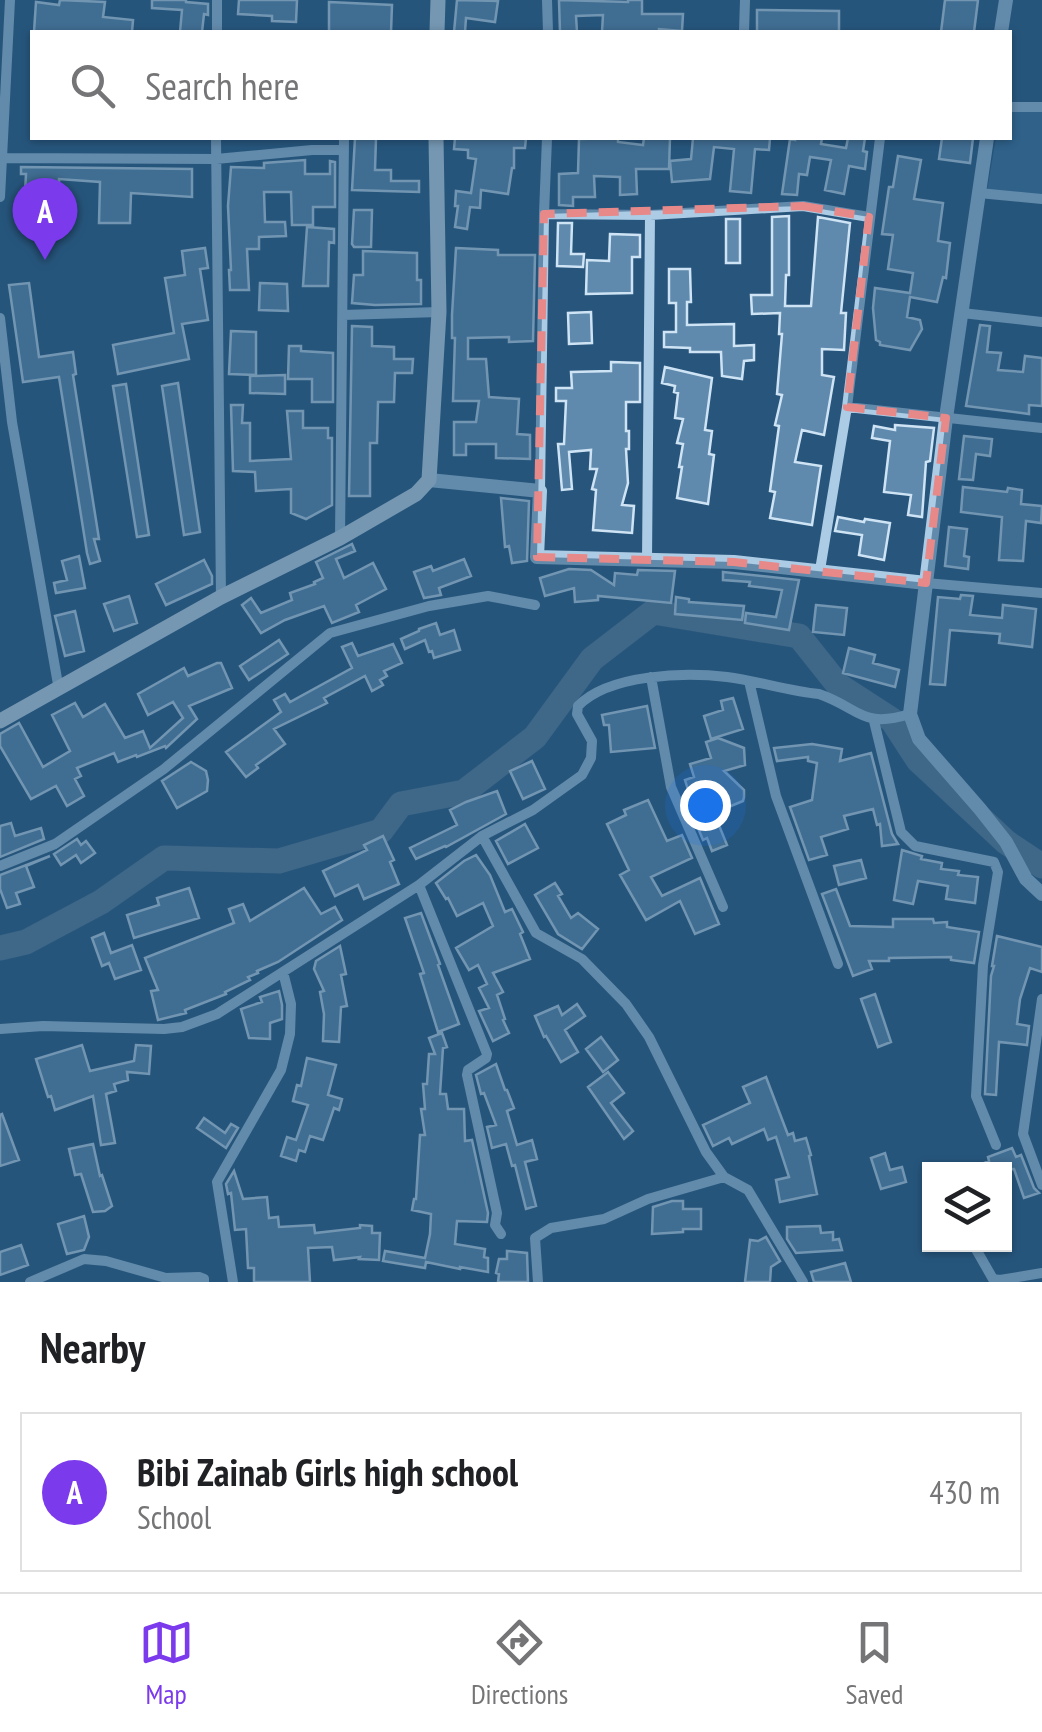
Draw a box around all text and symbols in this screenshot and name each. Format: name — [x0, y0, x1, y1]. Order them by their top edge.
search box — [30, 30, 1012, 140]
icon: search — [65, 58, 120, 113]
text: Search here — [145, 61, 299, 110]
pin: A — [12, 178, 78, 260]
your location — [680, 780, 731, 831]
map controls — [922, 1162, 1012, 1252]
button: layers — [922, 1162, 1012, 1252]
text: Nearby — [40, 1320, 145, 1375]
text: Bibi Zainab Girls high school — [137, 1447, 518, 1496]
text: A — [66, 1471, 83, 1513]
text: 430 m — [929, 1471, 1000, 1513]
text: School — [137, 1496, 211, 1538]
tab: Map — [139, 1615, 194, 1712]
tab: Directions — [471, 1615, 568, 1712]
tab: Saved — [846, 1615, 903, 1712]

